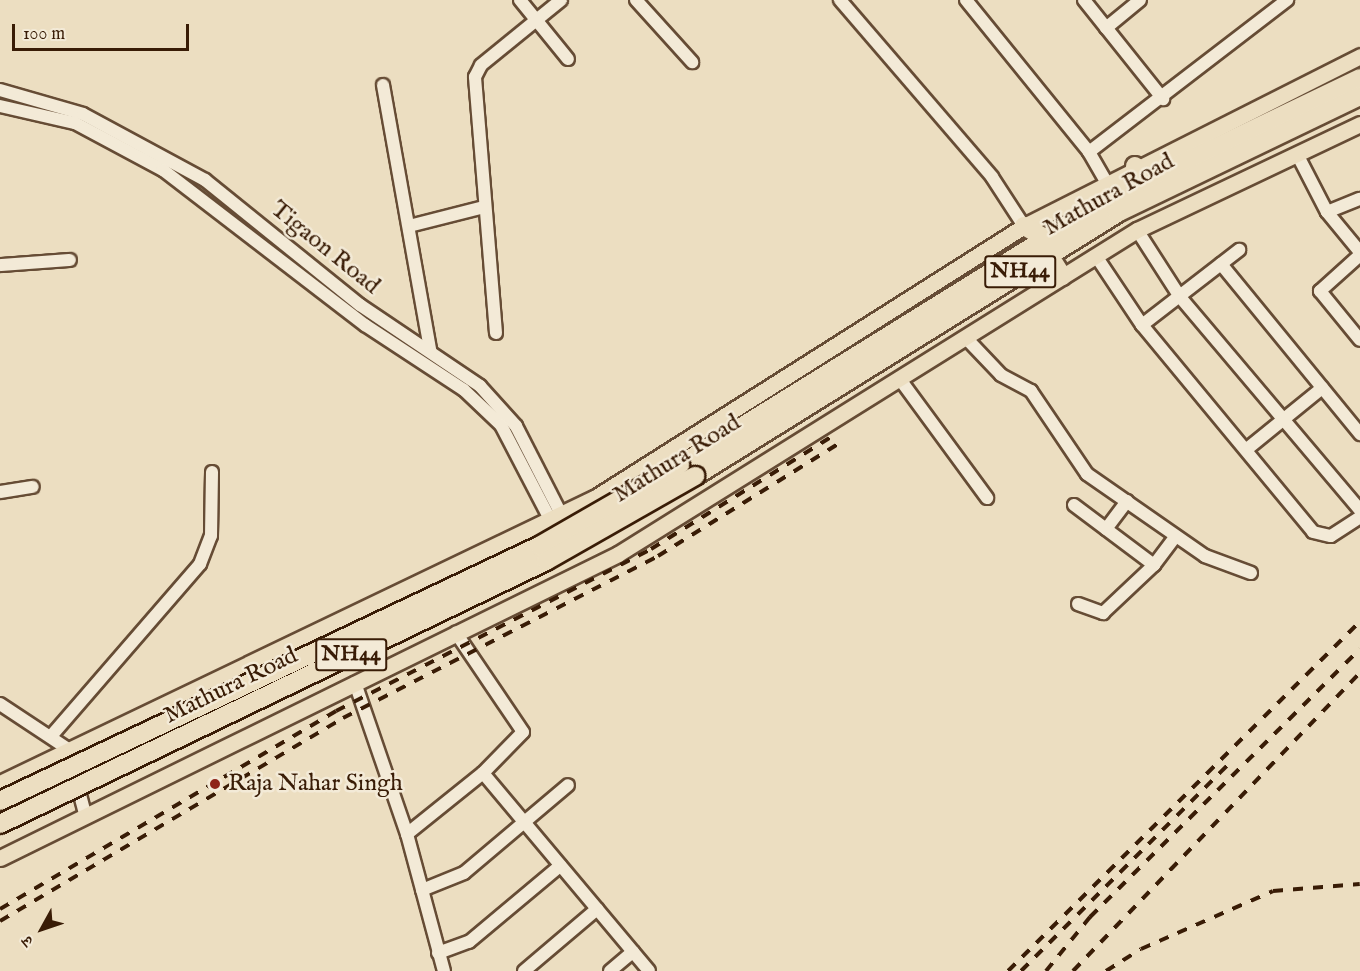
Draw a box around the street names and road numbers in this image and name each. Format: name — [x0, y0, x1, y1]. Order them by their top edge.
street label: Mathura Road — [1039, 147, 1179, 243]
street label: Tigaon Road — [264, 195, 386, 301]
road number: NH44 — [984, 253, 1056, 291]
street label: Mathura Road — [608, 408, 746, 510]
road number: NH44 — [315, 636, 387, 674]
street label: Mathura Road — [160, 641, 302, 731]

